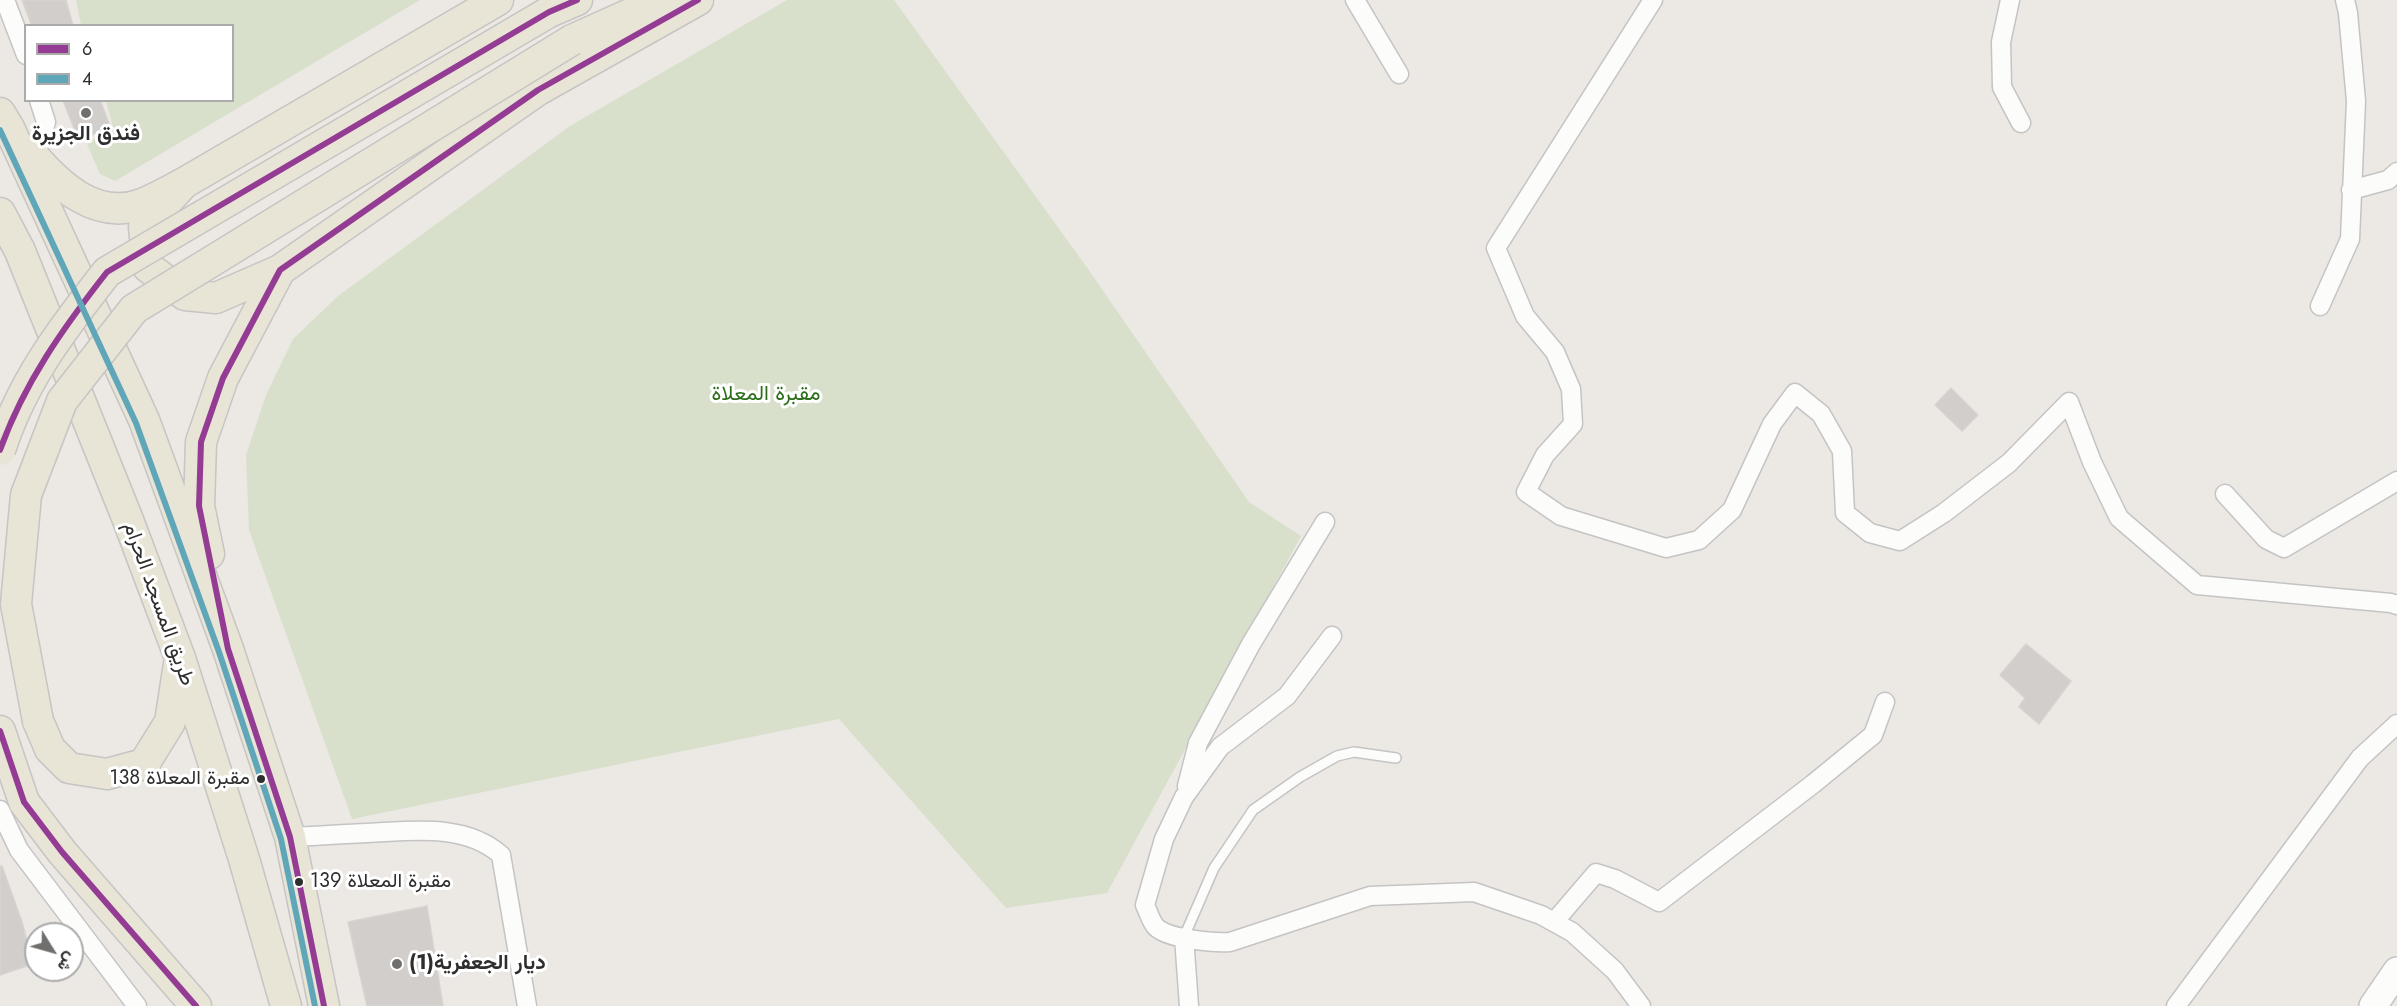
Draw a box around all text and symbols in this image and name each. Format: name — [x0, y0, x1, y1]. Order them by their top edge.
legend — [24, 24, 234, 102]
text: 6 — [82, 36, 92, 62]
text: 4 — [82, 66, 93, 92]
marker: فندق الجزيرة — [79, 106, 93, 120]
place label: فندق الجزيرة — [32, 122, 140, 148]
park label: مقبرة المعلاة — [712, 382, 820, 408]
street label: طريق المسجد الحرام — [117, 519, 199, 689]
place label: مقبرة المعلاة 138 — [109, 767, 250, 791]
marker: مقبرة المعلاة 138 — [255, 773, 267, 785]
place label: مقبرة المعلاة 139 — [310, 870, 451, 894]
marker: مقبرة المعلاة 139 — [293, 876, 305, 888]
north arrow — [24, 922, 84, 982]
text: ش — [52, 947, 82, 977]
place label: ديار الجعفرية(1) — [409, 951, 546, 977]
marker: ديار الجعفرية(1) — [390, 957, 404, 971]

